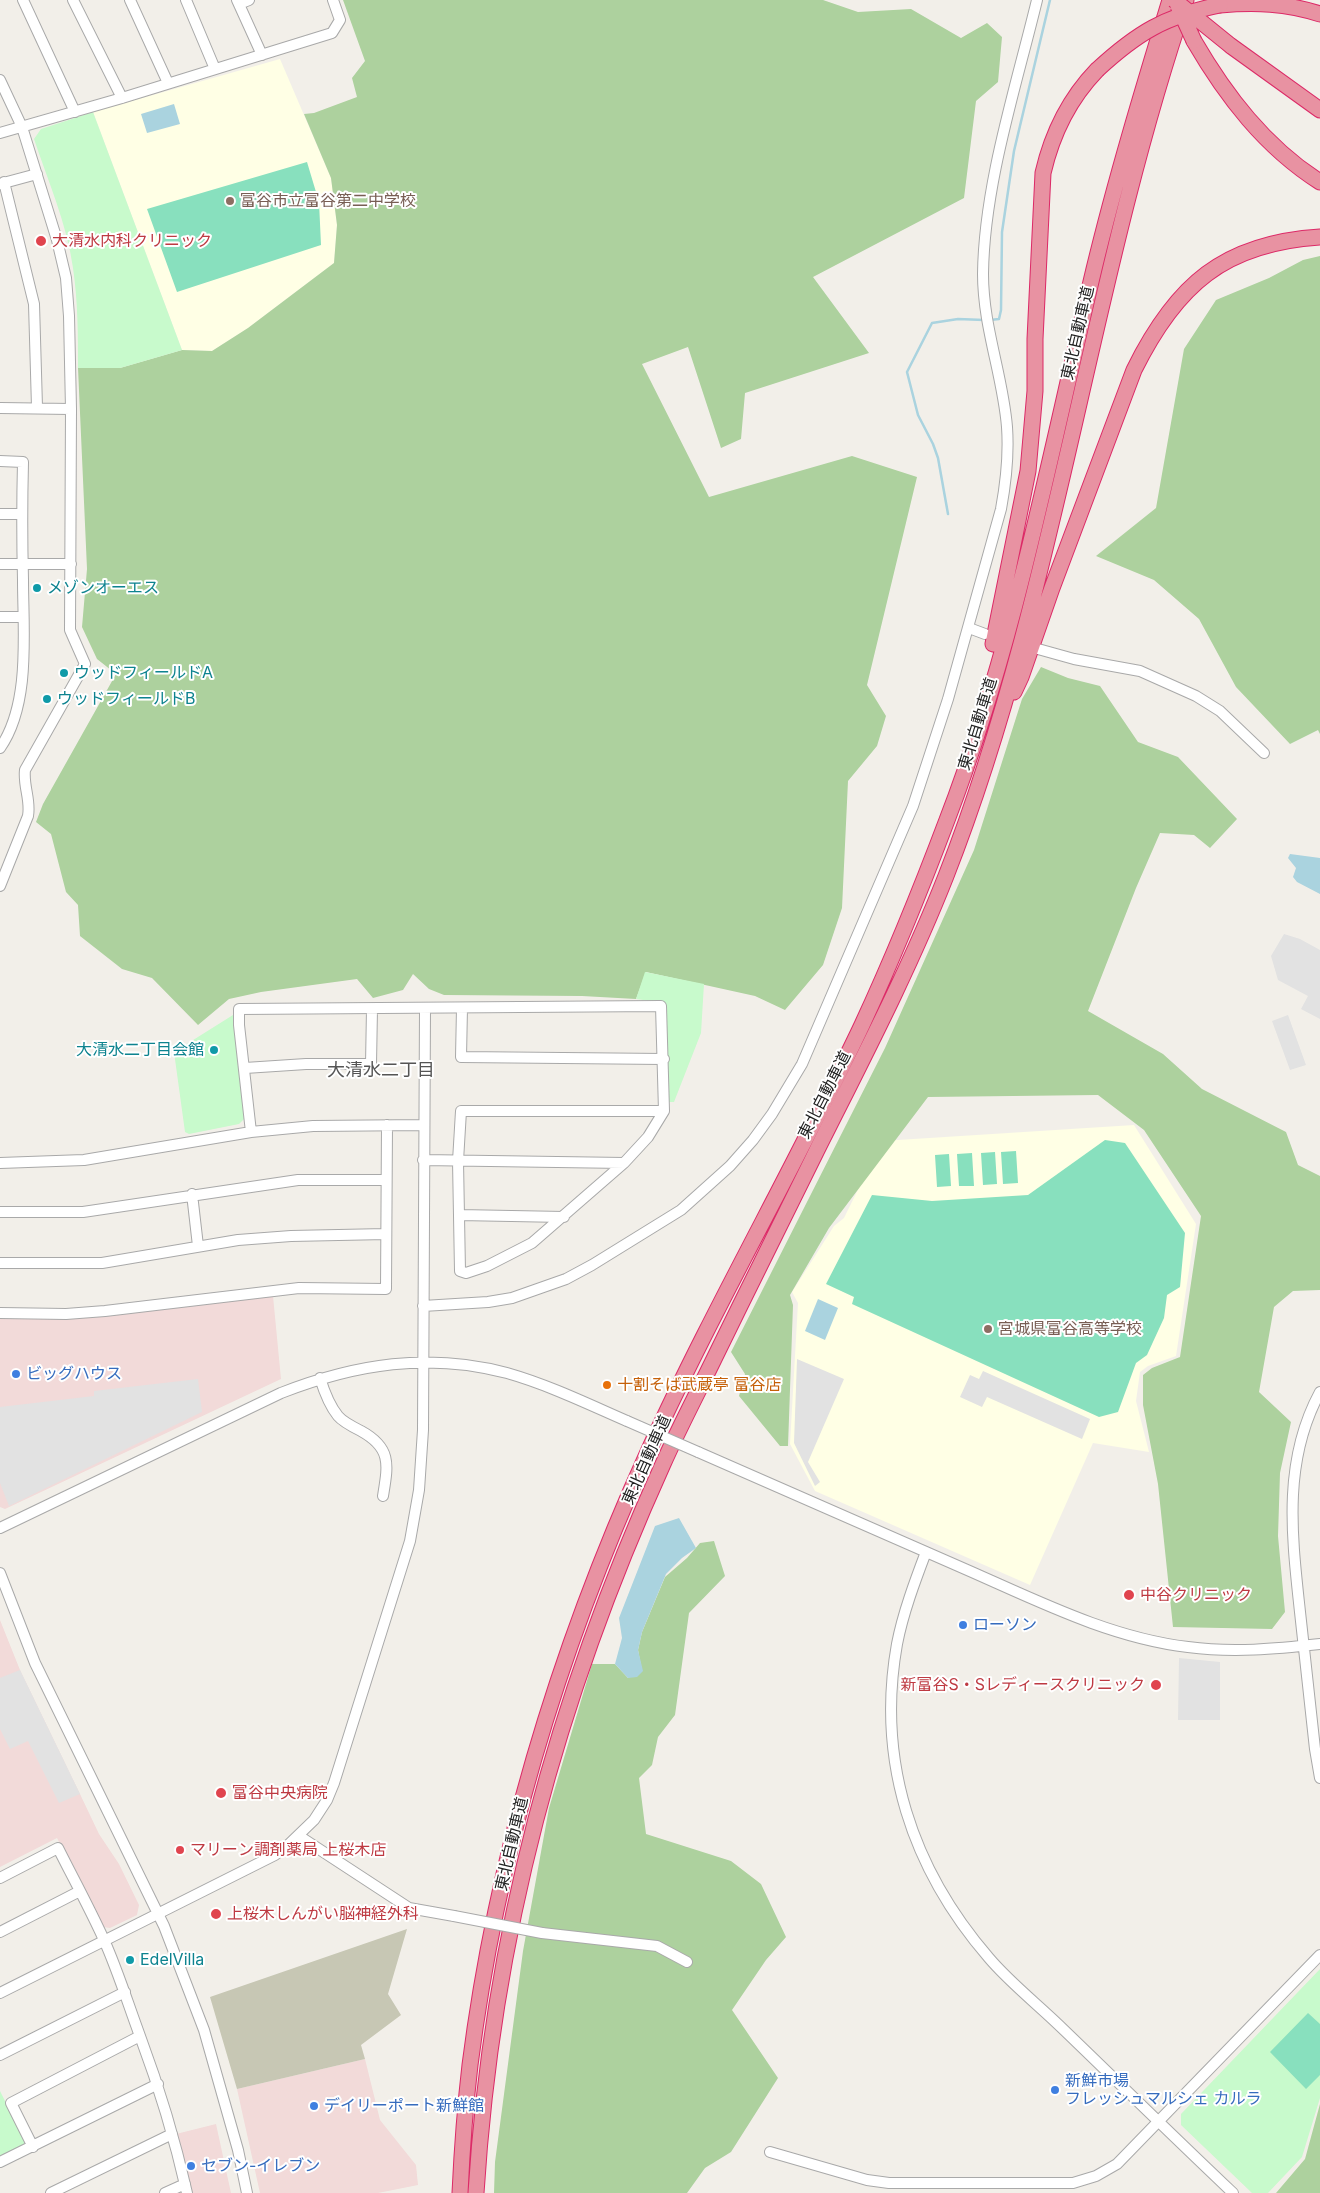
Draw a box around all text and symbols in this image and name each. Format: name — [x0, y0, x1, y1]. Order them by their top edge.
place label: 富谷市立富谷第二中学校 — [240, 191, 416, 211]
marker: 富谷市立富谷第二中学校 — [224, 195, 236, 207]
place label: 大清水内科クリニック — [52, 231, 212, 251]
marker: 大清水内科クリニック — [34, 234, 48, 248]
street label: 東北自動車道 — [1058, 284, 1098, 382]
place label: メゾンオーエス — [47, 578, 159, 598]
marker: メゾンオーエス — [31, 582, 43, 594]
place label: ウッドフィールドA — [74, 663, 213, 683]
marker: ウッドフィールドA — [58, 667, 70, 679]
street label: 東北自動車道 — [955, 675, 1001, 773]
place label: ウッドフィールドB — [57, 689, 195, 709]
marker: ウッドフィールドB — [41, 693, 53, 705]
place label: 大清水二丁目会館 — [76, 1040, 204, 1060]
marker: 大清水二丁目会館 — [208, 1044, 220, 1056]
street label: 東北自動車道 — [795, 1048, 855, 1142]
district label: 大清水二丁目 — [327, 1060, 435, 1082]
place label: 宮城県富谷高等学校 — [998, 1319, 1142, 1339]
marker: 宮城県富谷高等学校 — [982, 1323, 994, 1335]
place label: ビッグハウス — [26, 1364, 122, 1384]
marker: ビッグハウス — [10, 1368, 22, 1380]
place label: 十割そば武蔵亭 富谷店 — [617, 1375, 781, 1395]
marker: 十割そば武蔵亭 富谷店 — [601, 1379, 613, 1391]
street label: 東北自動車道 — [619, 1412, 675, 1508]
place label: 中谷クリニック — [1140, 1585, 1252, 1605]
marker: 中谷クリニック — [1122, 1588, 1136, 1602]
place label: ローソン — [973, 1615, 1037, 1635]
marker: ローソン — [957, 1619, 969, 1631]
place label: 新富谷S・Sレディースクリニック — [900, 1675, 1145, 1695]
marker: 新富谷S・Sレディースクリニック — [1149, 1678, 1163, 1692]
place label: 富谷中央病院 — [232, 1783, 328, 1803]
marker: 富谷中央病院 — [214, 1786, 228, 1800]
street label: 東北自動車道 — [492, 1795, 532, 1893]
place label: マリーン調剤薬局 上桜木店 — [190, 1840, 386, 1860]
marker: マリーン調剤薬局 上桜木店 — [174, 1844, 186, 1856]
place label: 上桜木しんがい脳神経外科 — [227, 1904, 419, 1924]
marker: 上桜木しんがい脳神経外科 — [209, 1907, 223, 1921]
place label: EdelVilla — [140, 1950, 204, 1970]
marker: EdelVilla — [124, 1954, 136, 1966]
place label: 新鮮市場 フレッシュマルシェ カルラ — [1065, 2071, 1261, 2109]
marker: 新鮮市場 フレッシュマルシェ カルラ — [1049, 2084, 1061, 2096]
place label: デイリーポート新鮮館 — [324, 2096, 484, 2116]
marker: デイリーポート新鮮館 — [308, 2100, 320, 2112]
place label: セブン-イレブン — [201, 2156, 320, 2176]
marker: セブン-イレブン — [185, 2160, 197, 2172]

